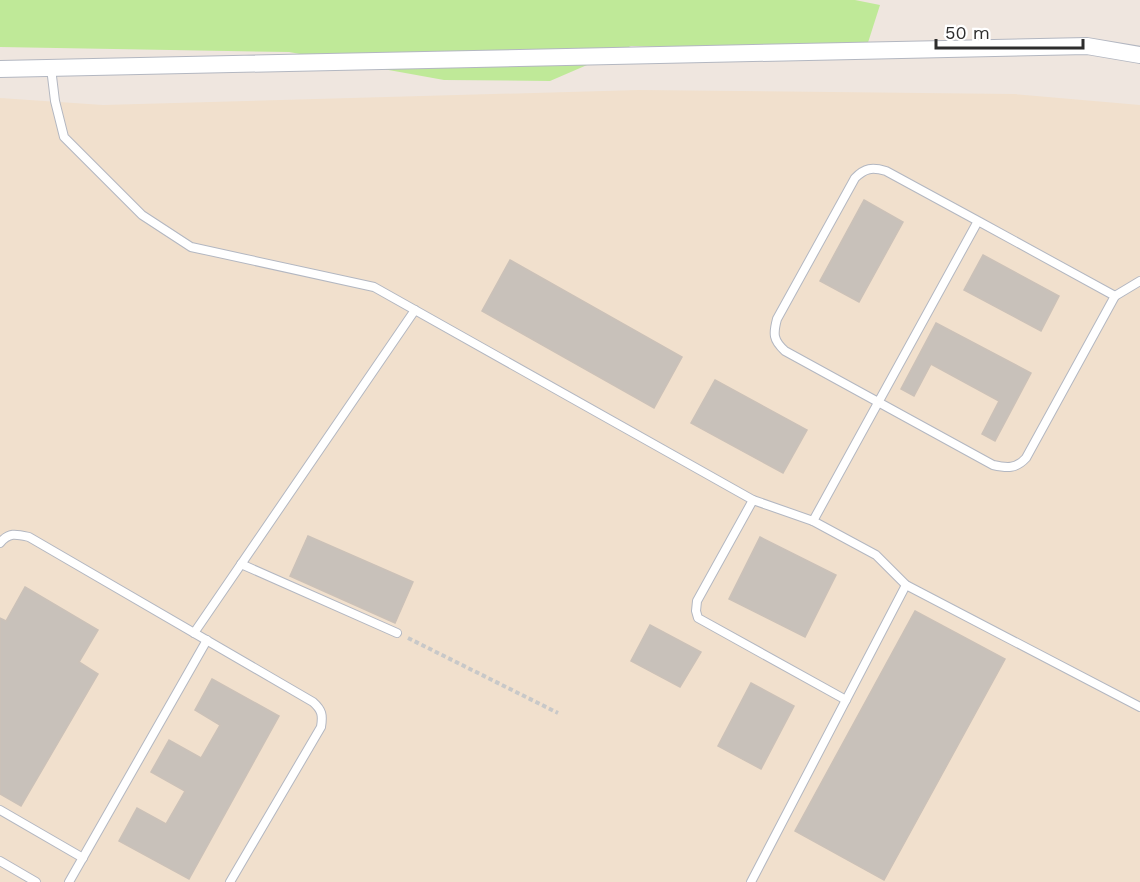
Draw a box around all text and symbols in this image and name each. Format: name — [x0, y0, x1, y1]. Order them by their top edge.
scale bar — [936, 12, 1083, 50]
text: 50 m — [945, 22, 990, 43]

